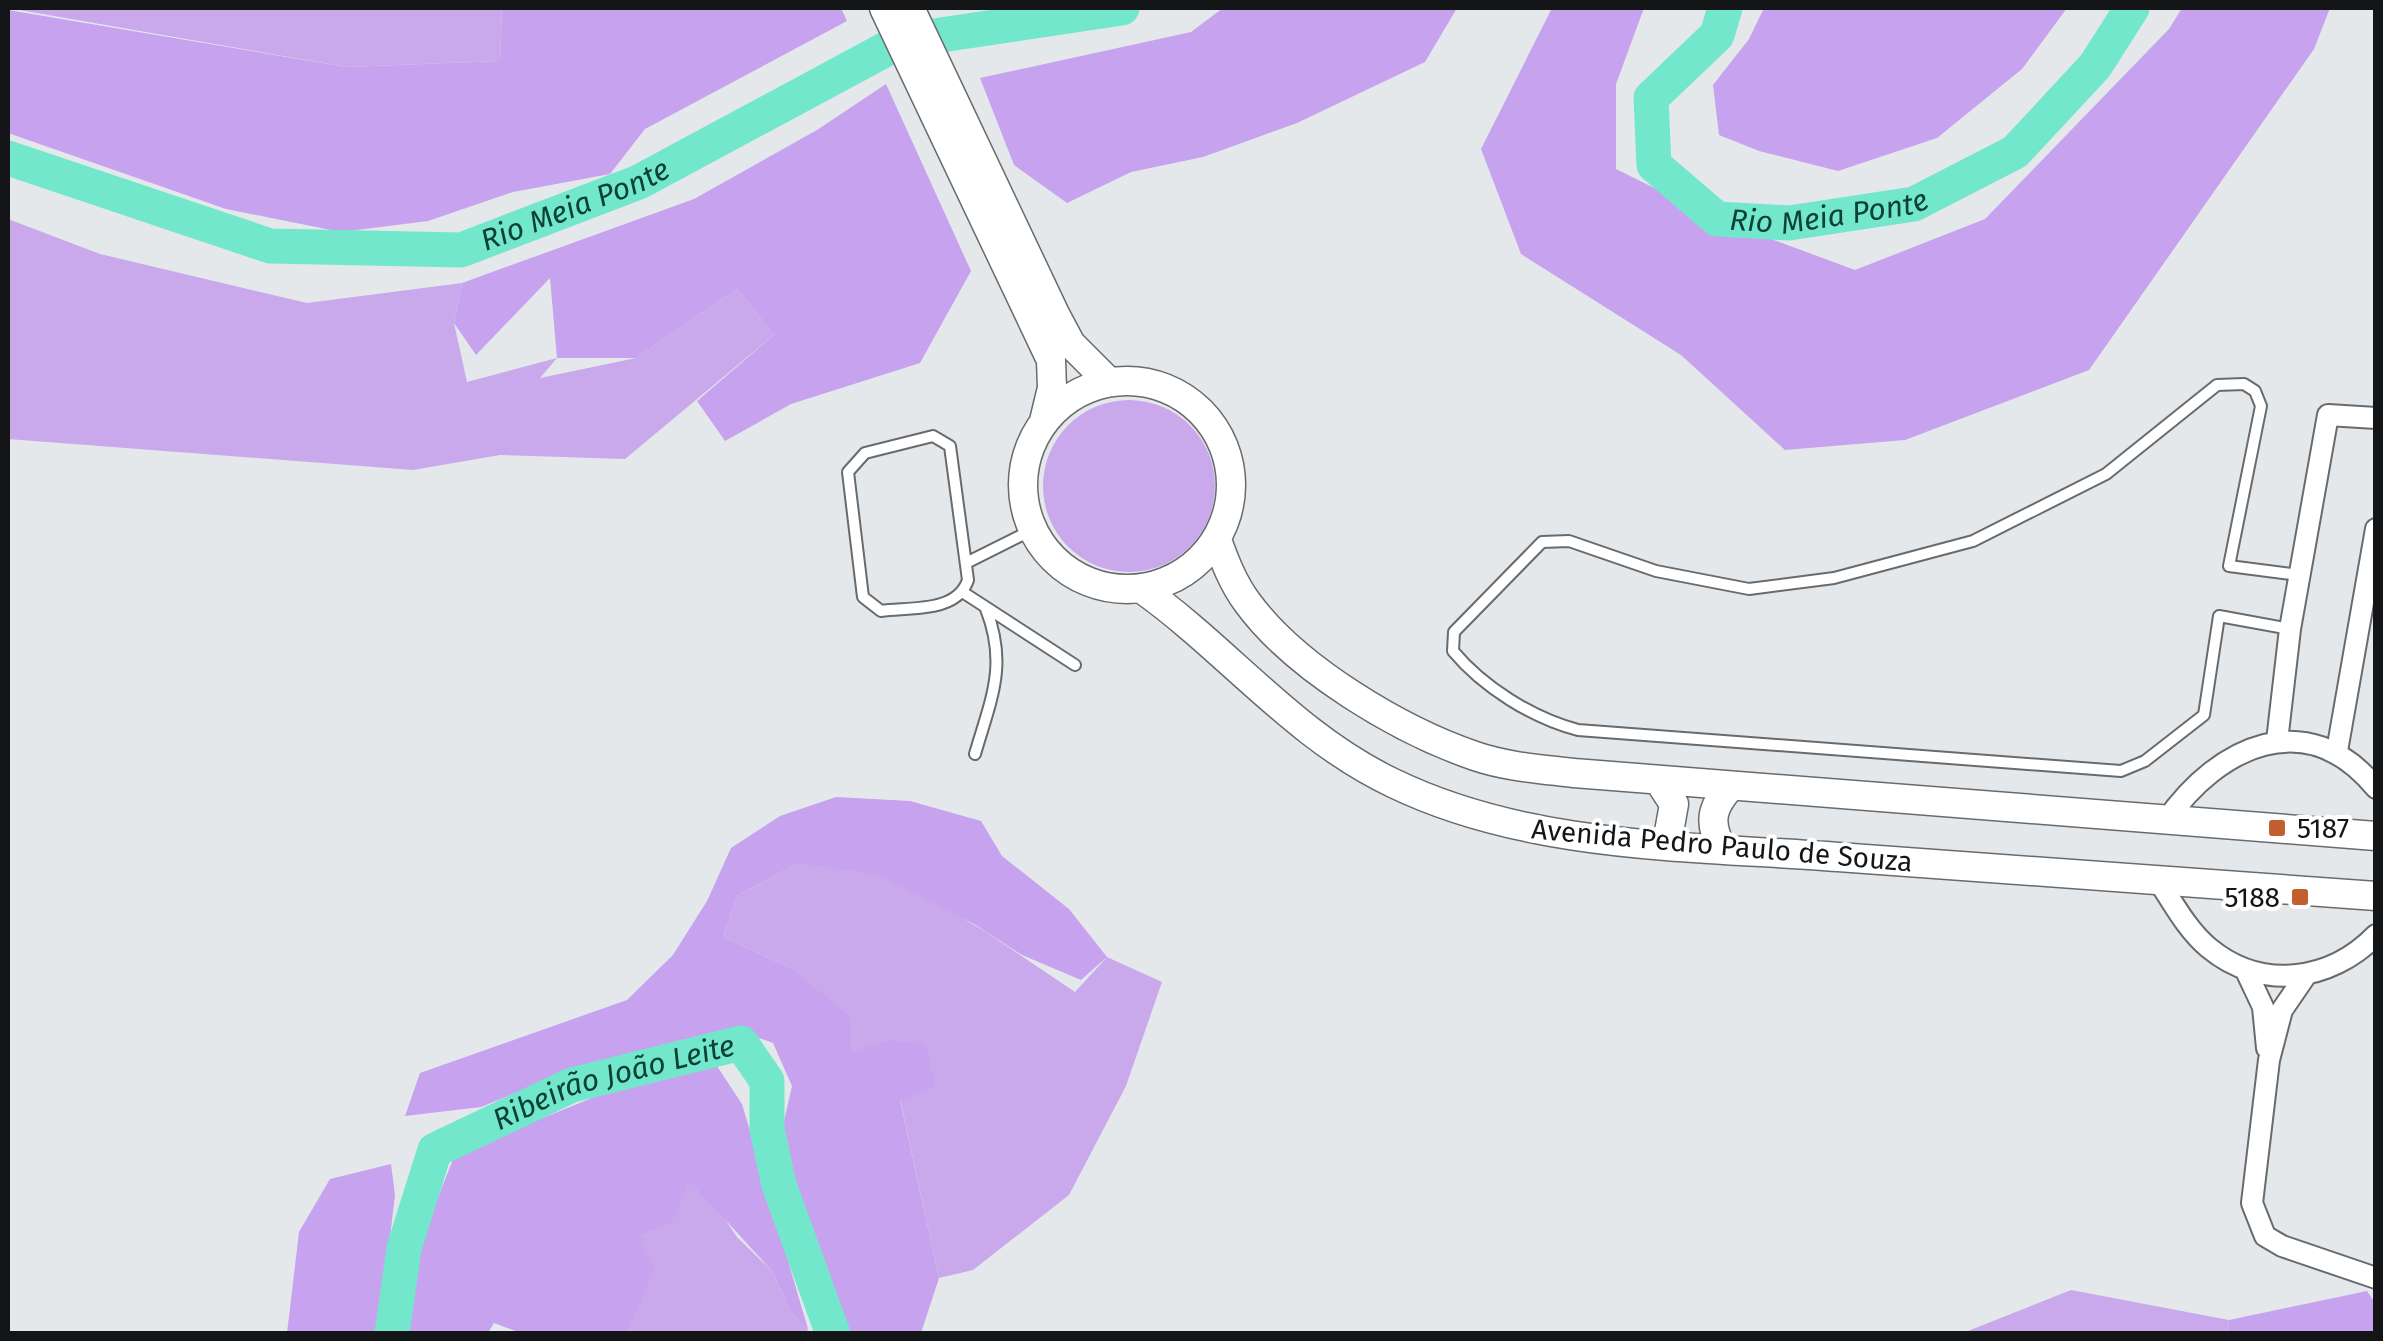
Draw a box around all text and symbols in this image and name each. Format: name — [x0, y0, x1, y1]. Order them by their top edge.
water label: Rio Meia Ponte — [476, 151, 676, 259]
water label: Rio Meia Ponte — [1728, 182, 1935, 242]
street label: Avenida Pedro Paulo de Souza — [1530, 812, 1914, 879]
place label: 5187 — [2297, 812, 2349, 845]
marker: 5187 — [2266, 817, 2288, 839]
place label: 5188 — [2224, 881, 2280, 914]
marker: 5188 — [2289, 886, 2311, 908]
water label: Ribeirão João Leite — [487, 1027, 738, 1138]

